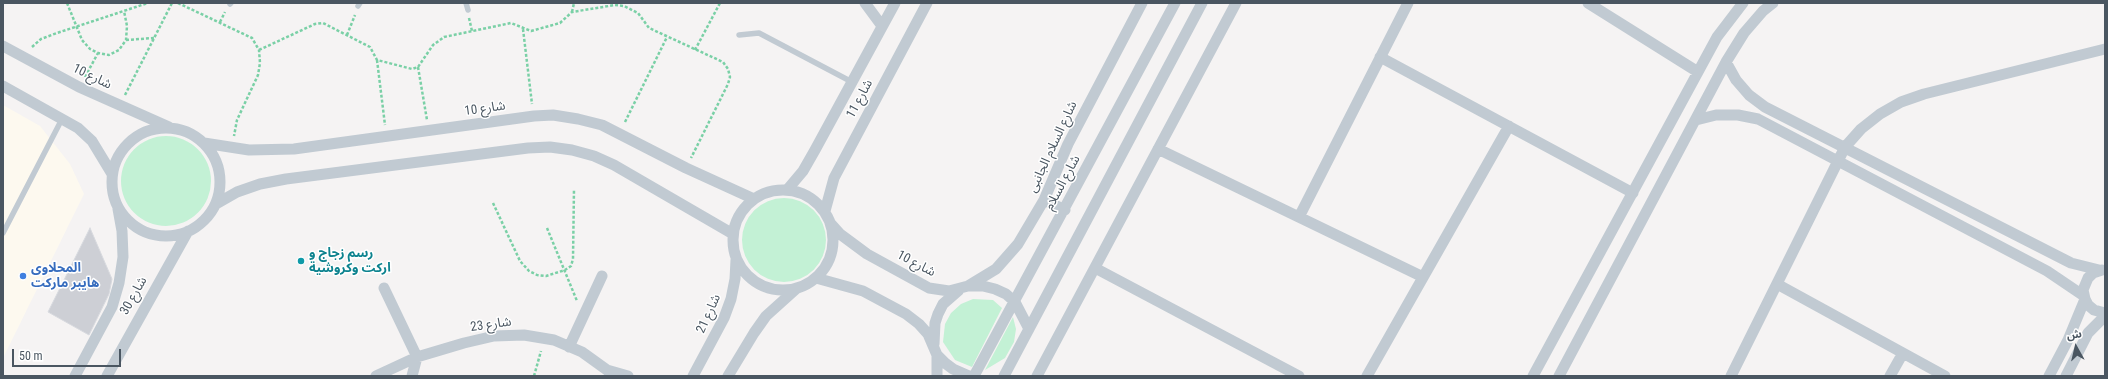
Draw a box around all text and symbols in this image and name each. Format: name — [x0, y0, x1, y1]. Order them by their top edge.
street label: شارع 10 — [70, 61, 114, 93]
street label: شارع 11 — [843, 77, 877, 121]
street label: شارع 10 — [464, 98, 506, 120]
street label: شارع السلام الجانبى — [1025, 99, 1081, 195]
street label: شارع السلام — [1042, 153, 1084, 213]
place label: رسم زجاج و اركت وكروشية — [309, 246, 391, 277]
street label: شارع 10 — [894, 247, 938, 281]
marker: رسم زجاج و اركت وكروشية — [296, 256, 306, 266]
place label: المحلاوى هايبر ماركت — [31, 261, 99, 292]
marker: المحلاوى هايبر ماركت — [18, 271, 28, 281]
street label: شارع 30 — [117, 274, 151, 318]
street label: شارع 21 — [694, 292, 724, 336]
street label: شارع 23 — [470, 314, 512, 336]
north arrow — [2056, 327, 2096, 367]
text: ش — [2066, 327, 2083, 342]
scale bar — [14, 341, 123, 367]
text: 50 m — [19, 349, 43, 363]

